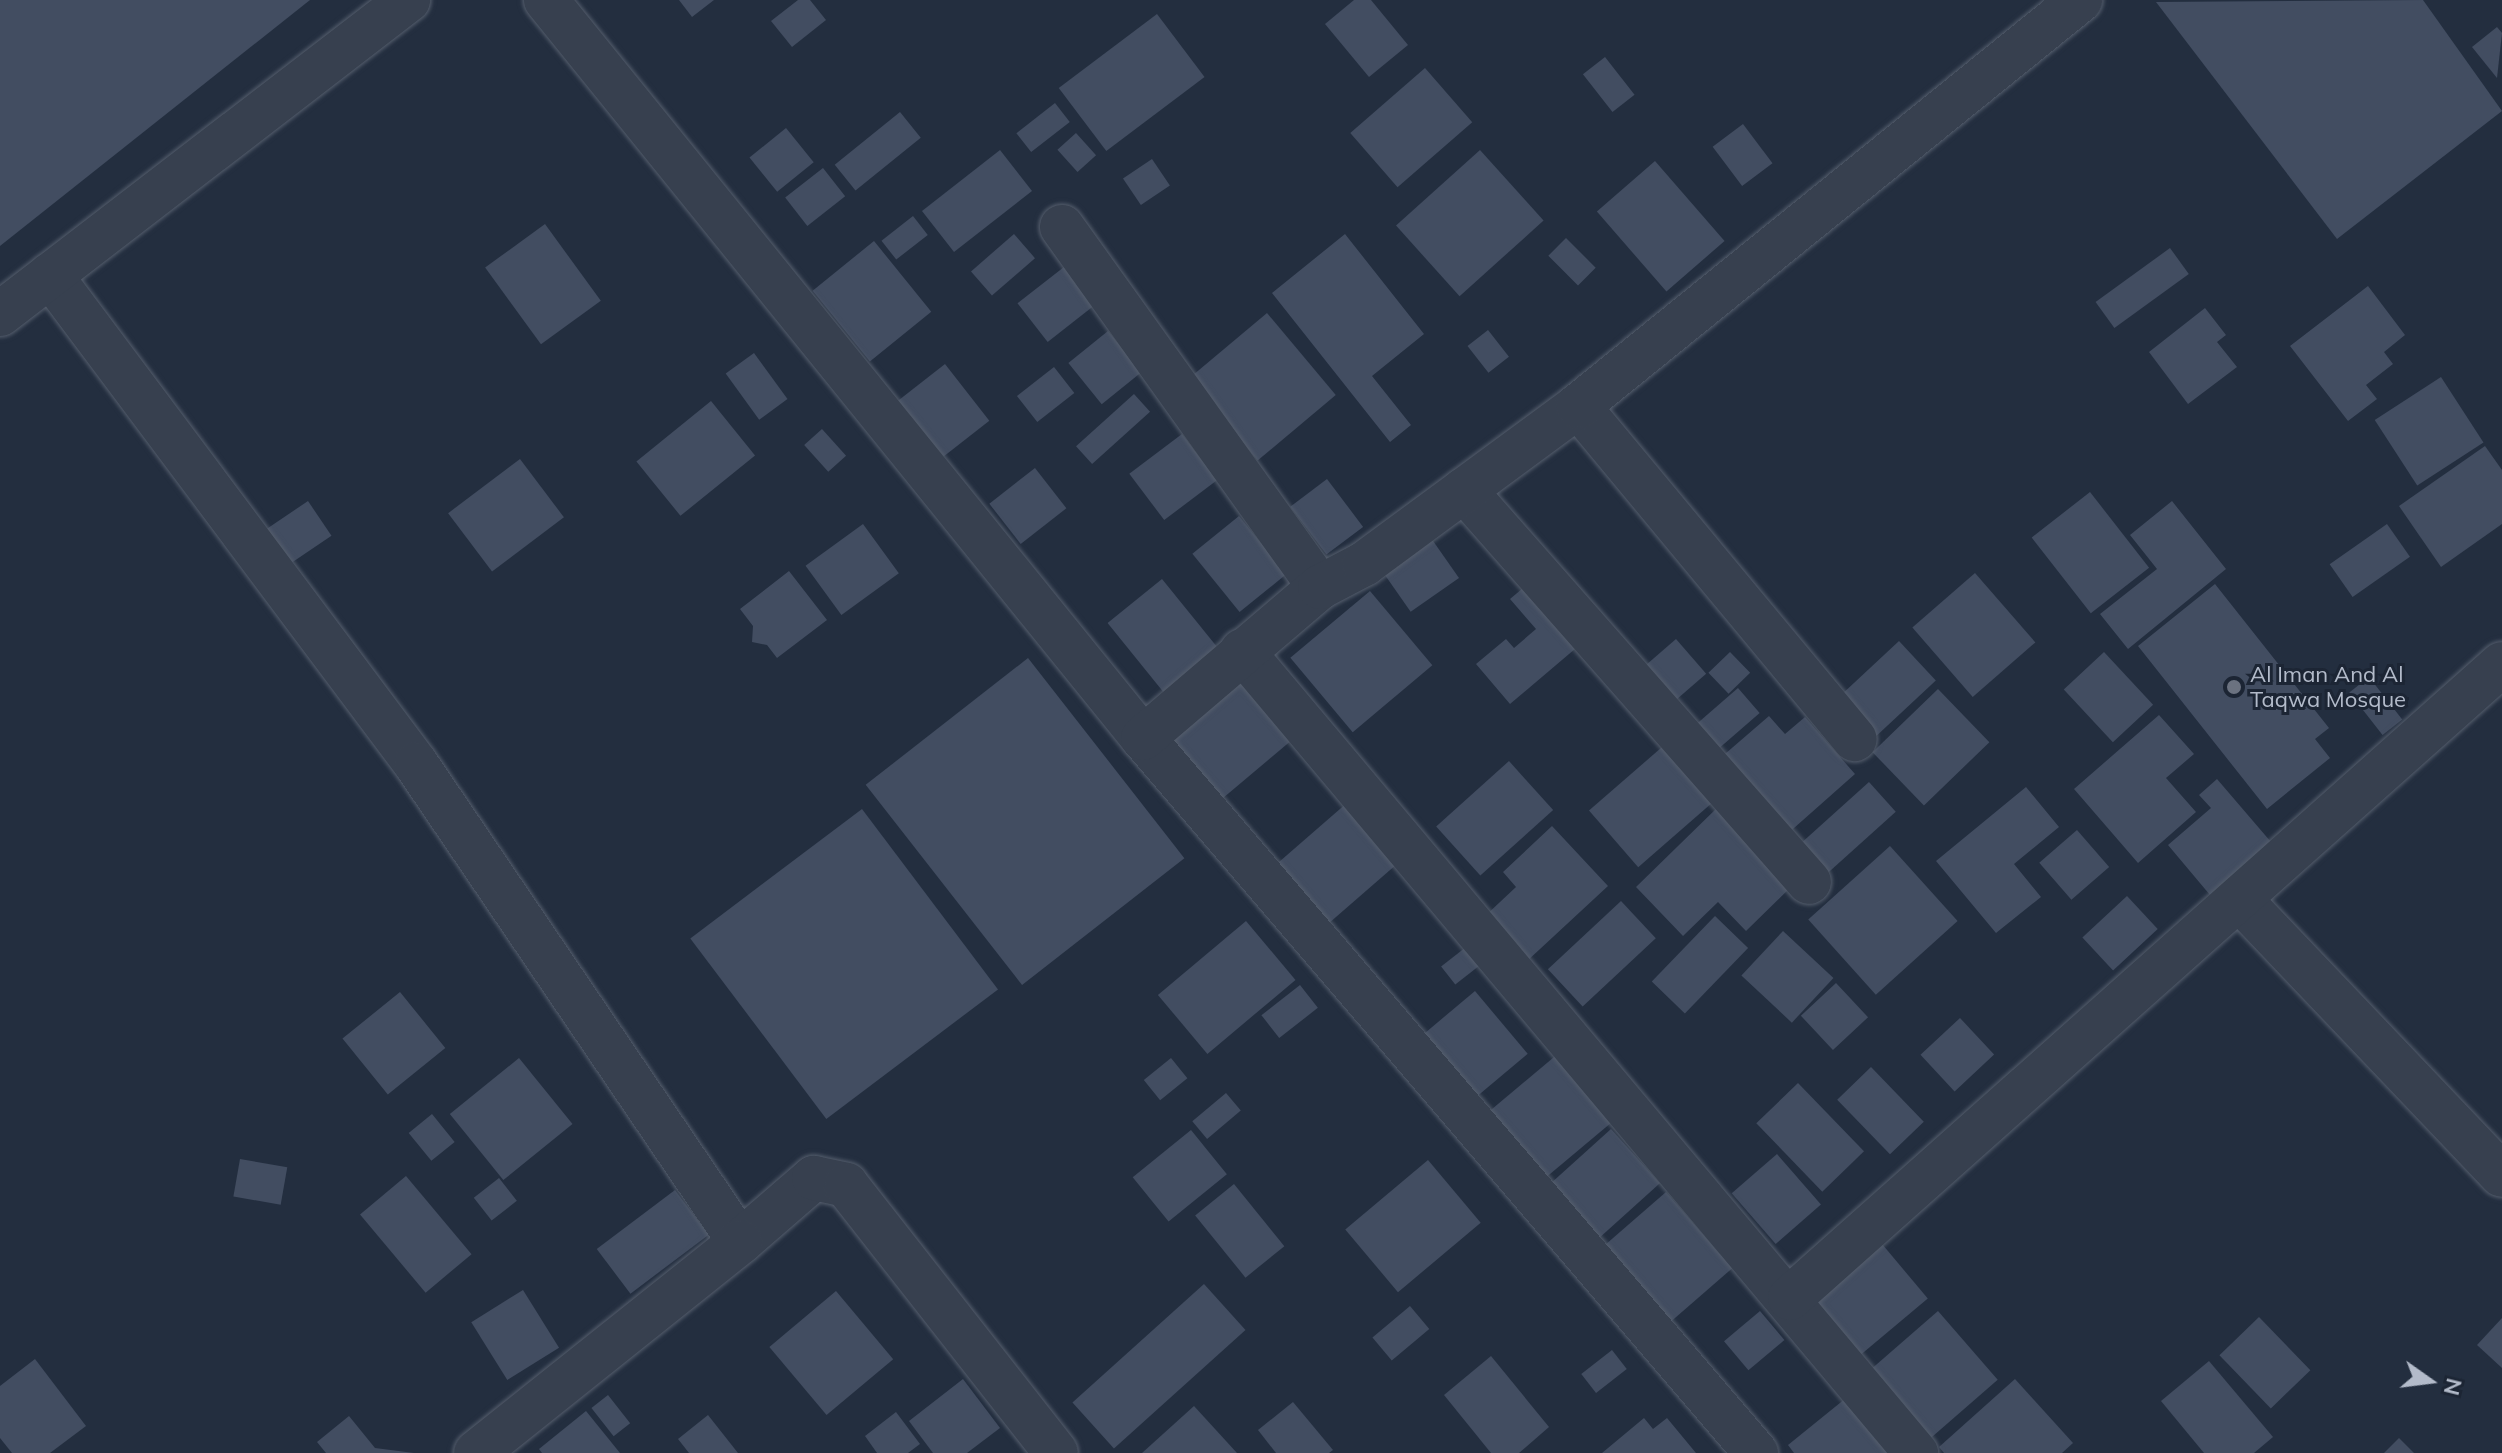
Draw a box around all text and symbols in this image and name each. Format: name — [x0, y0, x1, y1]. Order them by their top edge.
place label: Al Iman And Al Taqwa Mosque — [2250, 661, 2406, 712]
marker: Al Iman And Al Taqwa Mosque — [2225, 678, 2243, 696]
north arrow — [2390, 1341, 2470, 1421]
text: N — [2438, 1375, 2469, 1398]

